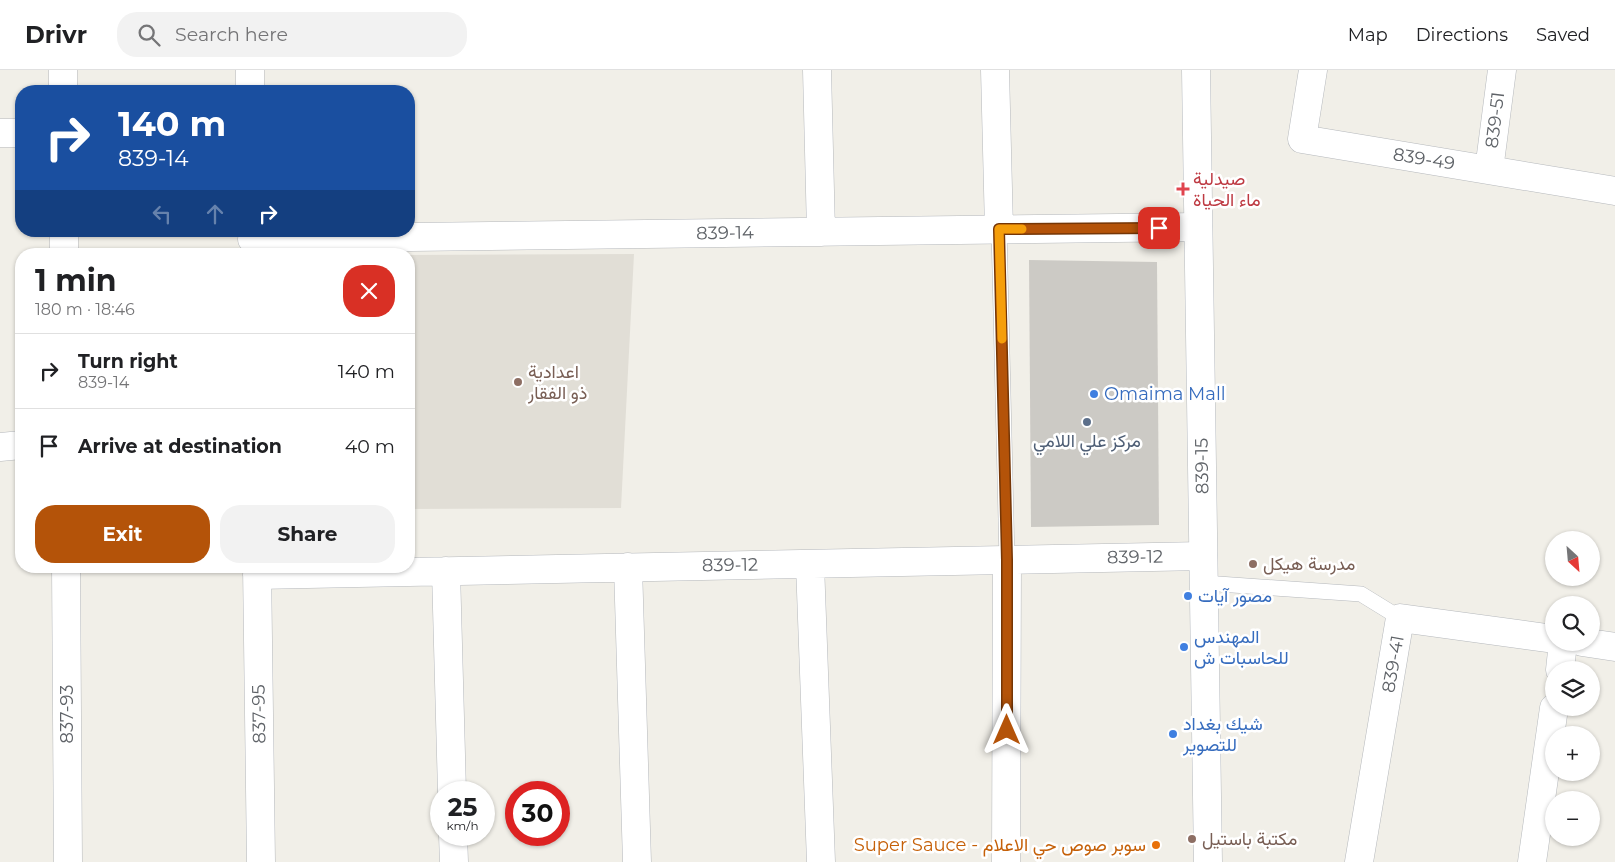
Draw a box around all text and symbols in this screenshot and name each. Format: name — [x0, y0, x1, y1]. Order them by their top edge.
search box — [117, 12, 467, 57]
text: Drivr — [25, 20, 87, 49]
icon: search — [135, 21, 163, 49]
text: Search here — [175, 23, 288, 46]
text: Map — [1348, 24, 1388, 46]
text: Directions — [1416, 24, 1508, 46]
text: Saved — [1536, 24, 1590, 46]
street label: 839-51 — [1481, 91, 1509, 149]
text: 140 m — [118, 102, 226, 145]
icon: right — [35, 105, 100, 170]
street label: 839-49 — [1391, 143, 1457, 175]
text: 839-14 — [118, 145, 189, 172]
place label: صيدلية ماء الحياة — [1193, 168, 1261, 211]
marker: صيدلية ماء الحياة — [1177, 183, 1189, 195]
icon: left — [148, 200, 176, 228]
icon: ahead — [201, 200, 229, 228]
icon: right — [254, 200, 282, 228]
pin — [1138, 207, 1180, 249]
icon: arrive — [1145, 214, 1173, 242]
street label: 839-14 — [696, 221, 754, 245]
text: 1 min — [35, 262, 116, 299]
button: close — [343, 265, 395, 317]
text: 180 m · 18:46 — [35, 300, 135, 319]
text: Turn right — [78, 350, 178, 373]
icon: right — [35, 357, 63, 385]
text: 140 m — [338, 360, 395, 383]
place label: اعدادية ذو الفقار — [527, 361, 587, 404]
text: 839-14 — [78, 373, 129, 392]
marker: اعدادية ذو الفقار — [512, 376, 524, 388]
place label: Omaima Mall — [1104, 383, 1226, 405]
marker: Omaima Mall — [1088, 388, 1100, 400]
marker: مركز علي اللامي — [1081, 416, 1093, 428]
place label: مركز علي اللامي — [1033, 430, 1141, 456]
icon: arrive — [35, 432, 63, 460]
text: Arrive at destination — [78, 435, 282, 458]
text: 40 m — [345, 435, 395, 458]
street label: 839-15 — [1191, 438, 1213, 494]
button: Exit — [35, 505, 210, 563]
button: Share — [220, 505, 395, 563]
north arrow — [1545, 531, 1600, 586]
map controls — [1545, 531, 1600, 846]
street label: 839-12 — [1107, 546, 1163, 568]
place label: مدرسة هيكل — [1263, 553, 1355, 575]
street label: 839-12 — [702, 554, 758, 576]
marker: مدرسة هيكل — [1247, 558, 1259, 570]
place label: مصور آيات — [1198, 585, 1272, 607]
marker: مصور آيات — [1182, 590, 1194, 602]
button: search — [1545, 596, 1600, 651]
place label: المهندس للحاسبات ش — [1194, 626, 1289, 669]
street label: 839-41 — [1377, 634, 1409, 694]
marker: المهندس للحاسبات ش — [1178, 641, 1190, 653]
button: layers — [1545, 661, 1600, 716]
street label: 837-95 — [247, 684, 271, 744]
street label: 837-93 — [56, 685, 78, 743]
position arrow — [980, 703, 1032, 755]
place label: شيك بغداد للتصوير — [1182, 713, 1263, 756]
button: + — [1545, 726, 1600, 781]
marker: شيك بغداد للتصوير — [1167, 728, 1179, 740]
speed limit sign: 30 — [505, 781, 570, 846]
button: − — [1545, 791, 1600, 846]
text: 25 — [448, 792, 477, 822]
text: km/h — [446, 818, 479, 833]
place label: مكتبة باستيل — [1202, 828, 1297, 850]
marker: مكتبة باستيل — [1186, 833, 1198, 845]
place label: Super Sauce - سوبر صوص حي الاعلام — [854, 834, 1146, 860]
marker: Super Sauce - سوبر صوص حي الاعلام — [1150, 839, 1162, 851]

